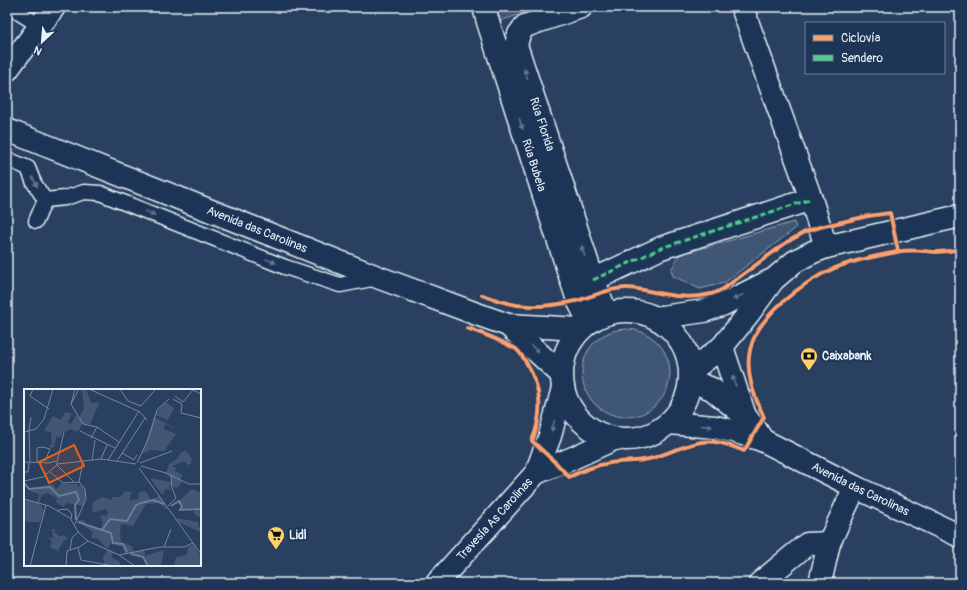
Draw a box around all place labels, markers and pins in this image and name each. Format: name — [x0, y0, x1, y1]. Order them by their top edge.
bank icon: Caixabank — [799, 346, 819, 371]
place label: Caixabank — [822, 349, 873, 364]
supermarket icon: Lidl — [266, 525, 286, 550]
place label: Lidl — [289, 528, 307, 543]

